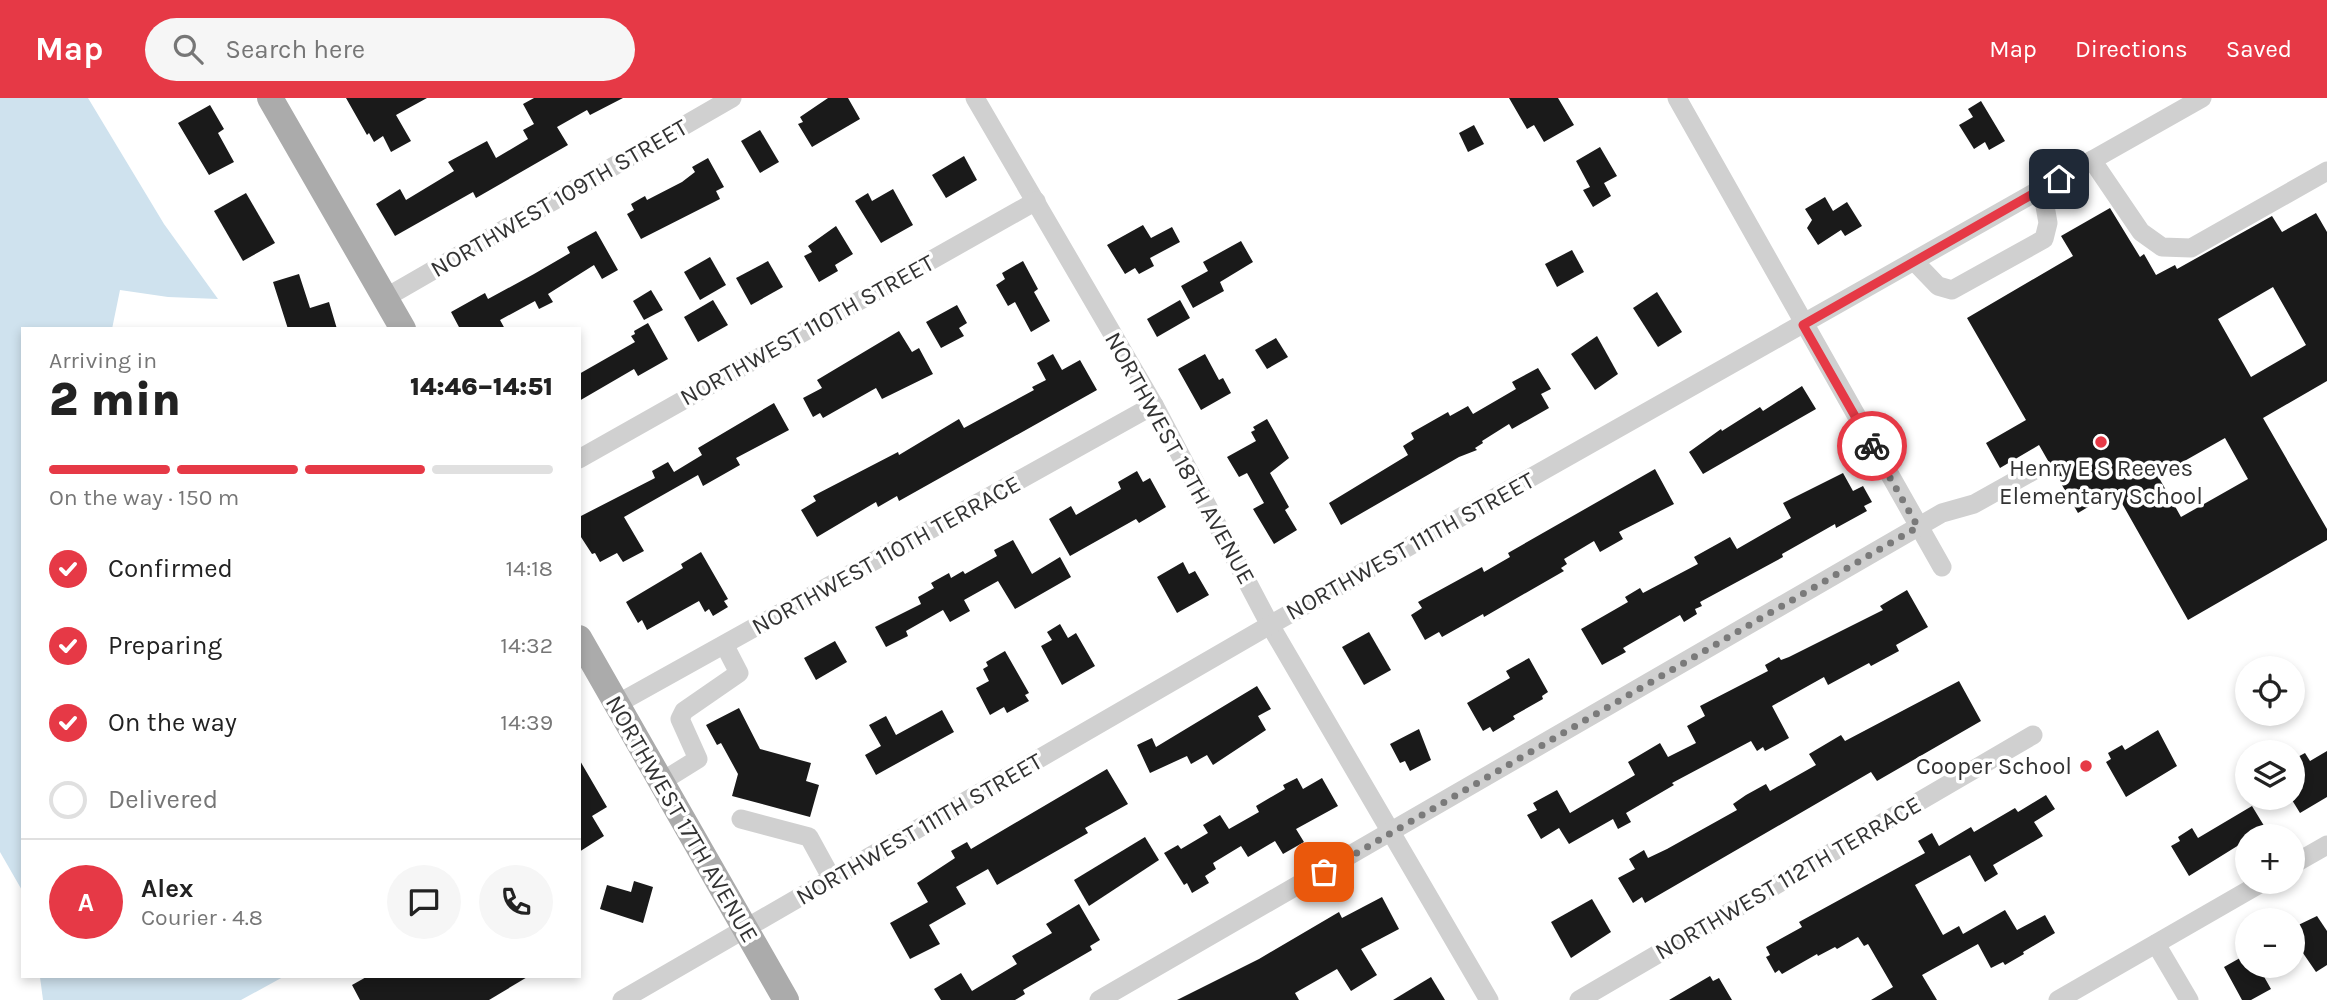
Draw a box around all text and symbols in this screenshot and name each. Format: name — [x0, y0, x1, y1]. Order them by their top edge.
search box — [145, 18, 635, 81]
text: Map — [35, 30, 103, 68]
icon: search — [169, 30, 207, 68]
text: Search here — [225, 34, 365, 65]
text: Map — [1989, 35, 2037, 63]
text: Directions — [2075, 35, 2188, 63]
text: Saved — [2226, 35, 2292, 63]
street label: NORTHWEST 109TH STREET — [426, 113, 692, 283]
pin — [2029, 149, 2089, 209]
icon: home — [2040, 160, 2078, 198]
street label: NORTHWEST 110TH STREET — [675, 248, 939, 412]
street label: NORTHWEST 18TH AVENUE — [1099, 327, 1261, 589]
text: Arriving in — [49, 347, 157, 374]
text: 14:46–14:51 — [410, 371, 553, 402]
text: 2 min — [49, 373, 181, 427]
courier — [1837, 411, 1907, 481]
icon: bike — [1853, 427, 1891, 465]
marker: Henry E S Reeves Elementary School — [2093, 434, 2109, 450]
place label: Henry E S Reeves Elementary School — [1999, 454, 2203, 510]
street label: NORTHWEST 111TH STREET — [1281, 466, 1539, 626]
street label: NORTHWEST 110TH TERRACE — [747, 469, 1025, 641]
text: On the way · 150 m — [49, 484, 239, 511]
icon: check — [49, 550, 87, 588]
text: Confirmed — [108, 553, 233, 584]
text: 14:18 — [506, 555, 553, 582]
icon: check — [49, 627, 87, 665]
text: Preparing — [108, 630, 222, 661]
text: 14:32 — [500, 632, 553, 659]
map controls — [2235, 656, 2305, 978]
button: locate — [2235, 656, 2305, 726]
street label: NORTHWEST 17TH AVENUE — [600, 691, 764, 947]
icon: check — [49, 704, 87, 742]
text: On the way — [108, 707, 237, 738]
text: 14:39 — [500, 709, 553, 736]
button: layers — [2235, 740, 2305, 810]
street label: NORTHWEST 111TH STREET — [791, 747, 1047, 911]
place label: Cooper School — [1916, 752, 2072, 780]
marker: Cooper School — [2078, 758, 2094, 774]
text: Delivered — [108, 784, 218, 815]
street label: NORTHWEST 112TH TERRACE — [1650, 790, 1926, 966]
button: + — [2235, 824, 2305, 894]
pin — [1294, 842, 1354, 902]
icon: bag — [1305, 853, 1343, 891]
button: chat — [387, 865, 461, 939]
button: phone — [479, 865, 553, 939]
text: Alex — [141, 873, 193, 904]
text: A — [78, 887, 94, 918]
text: Courier · 4.8 — [141, 904, 263, 931]
button: − — [2235, 908, 2305, 978]

